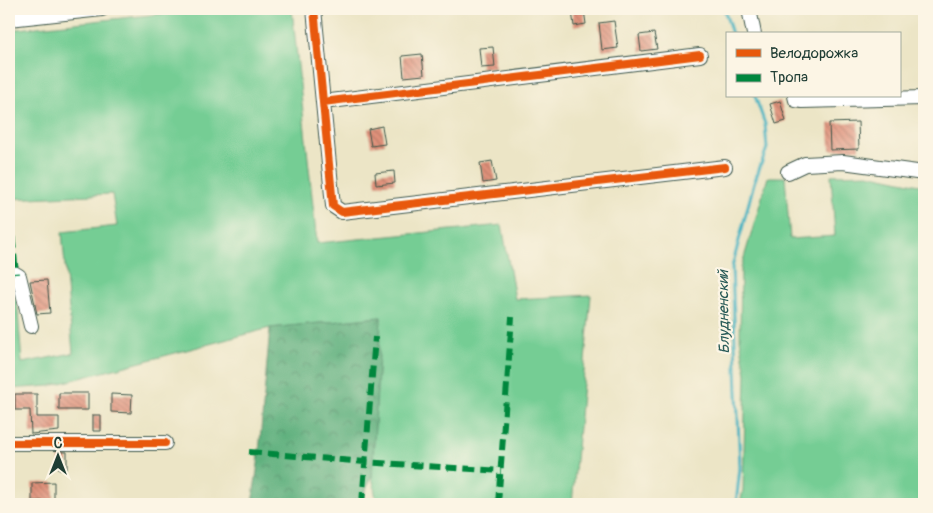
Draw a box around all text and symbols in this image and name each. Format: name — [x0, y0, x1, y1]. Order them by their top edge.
legend — [726, 32, 900, 98]
text: Велодорожка — [770, 44, 858, 63]
text: Тропа — [770, 68, 808, 87]
water label: Блудненский — [714, 268, 734, 354]
north arrow — [32, 430, 82, 480]
text: С — [54, 435, 63, 452]

